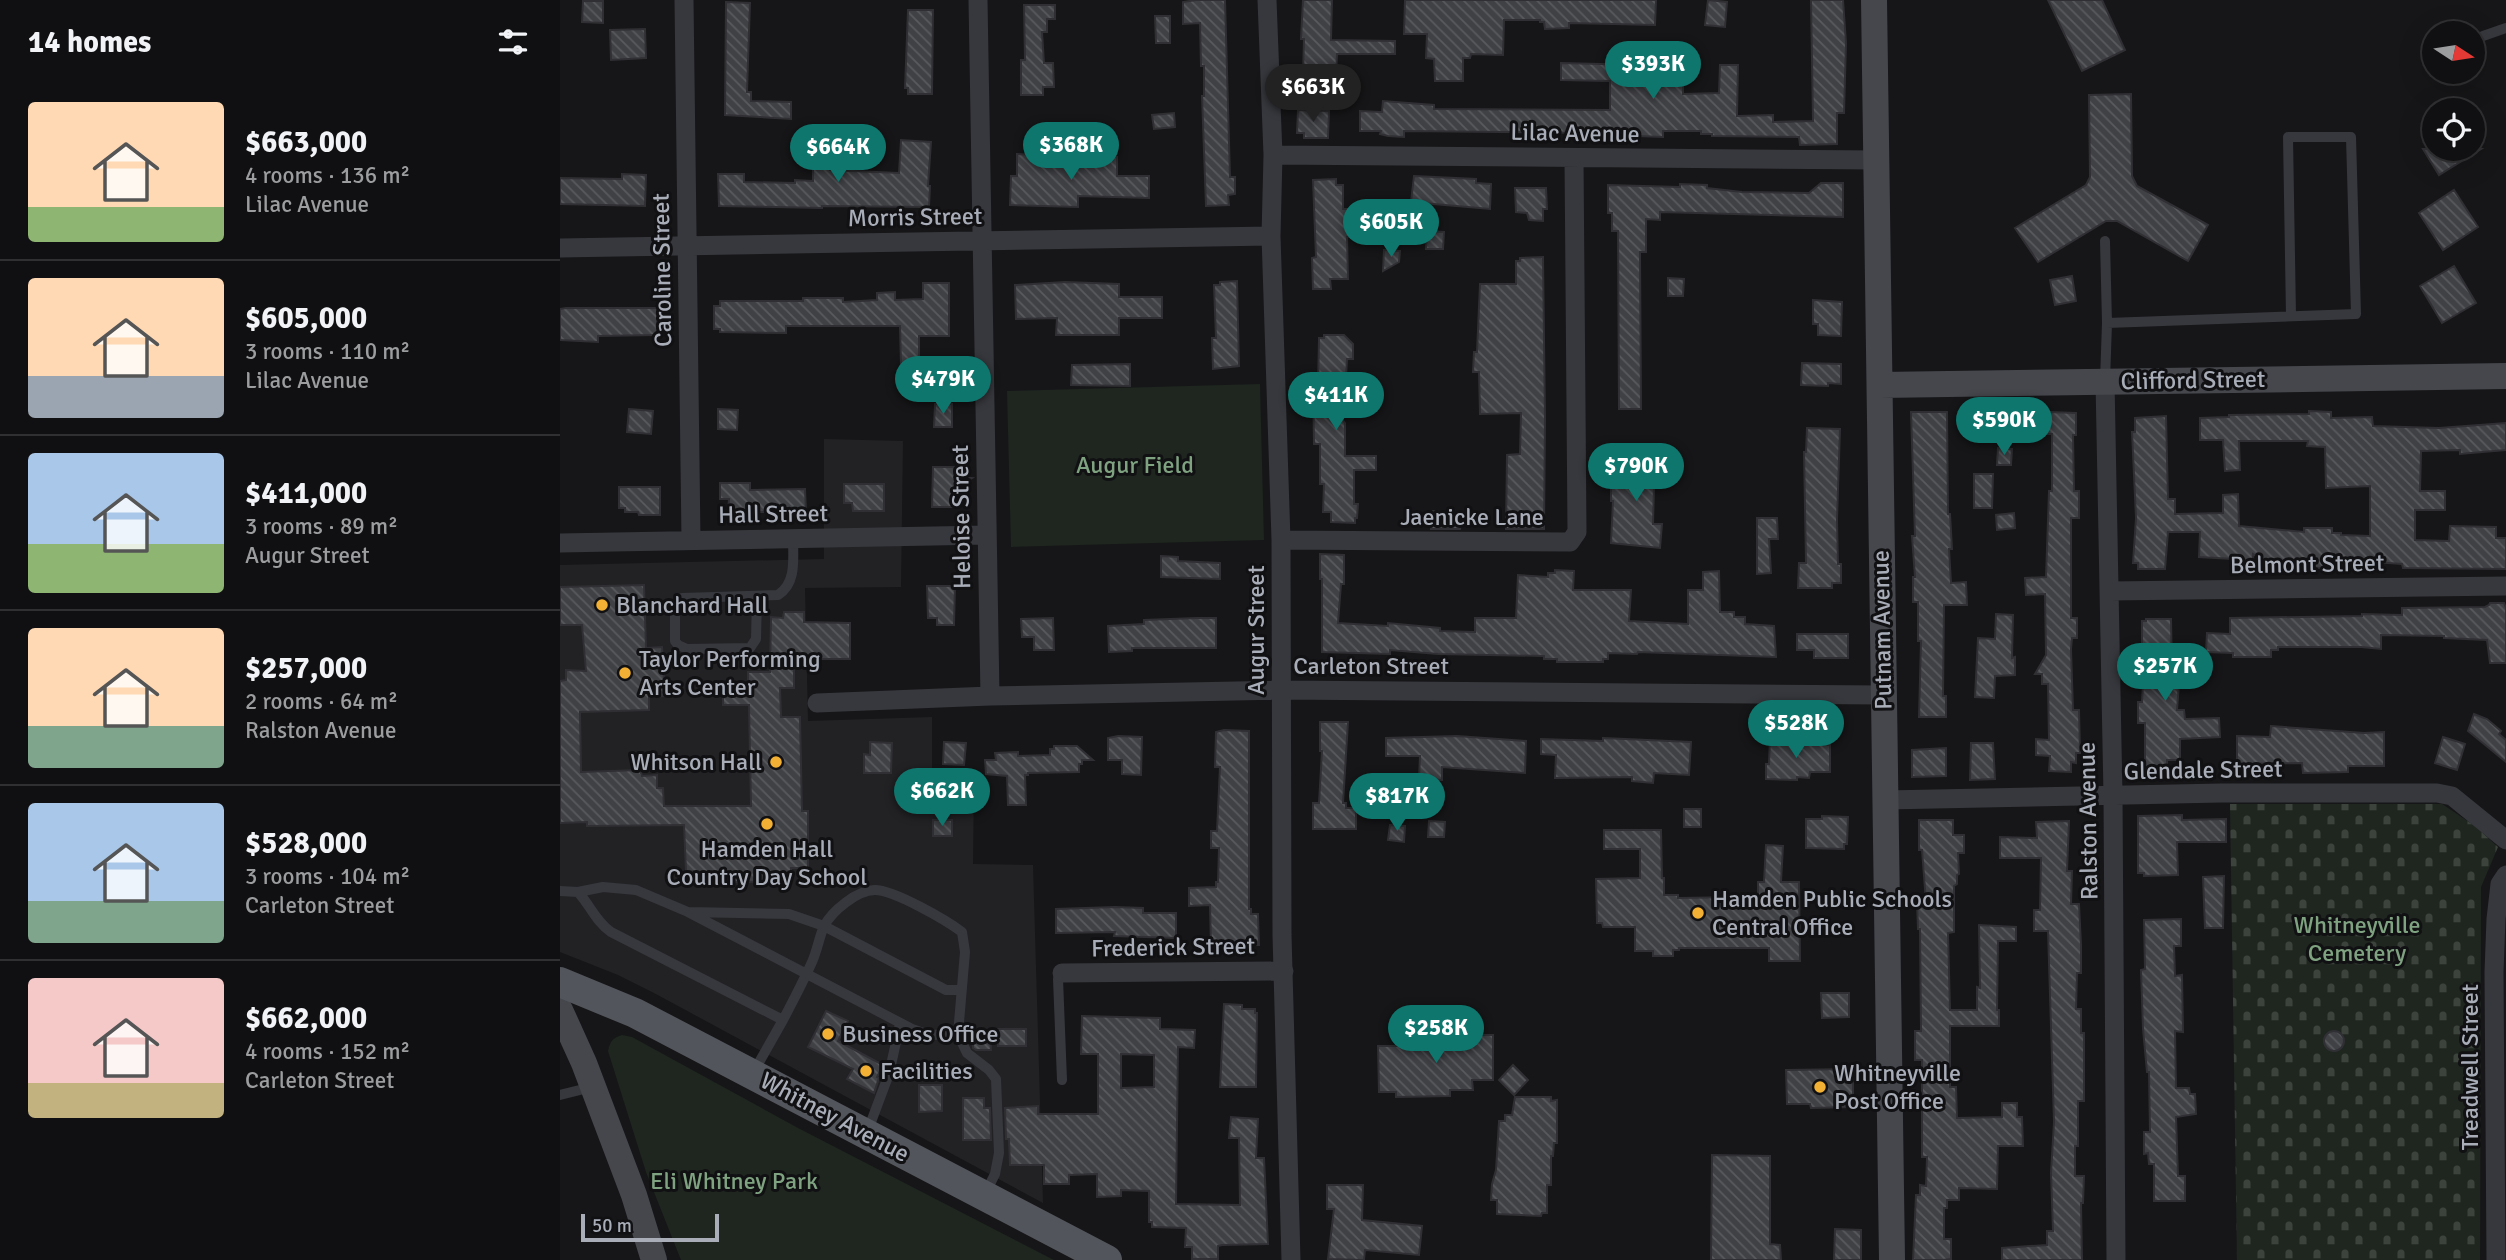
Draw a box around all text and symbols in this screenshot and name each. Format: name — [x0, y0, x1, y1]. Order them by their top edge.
north arrow — [2422, 21, 2485, 84]
map controls — [2422, 21, 2485, 161]
icon: filters — [494, 23, 532, 61]
text: 14 homes — [28, 24, 151, 61]
pin: $393K — [1604, 42, 1702, 101]
text: $393K — [1621, 49, 1685, 78]
pin: $663K — [1264, 64, 1362, 124]
text: $663K — [1281, 72, 1345, 101]
button: locate — [2422, 98, 2485, 161]
street label: Lilac Avenue — [1510, 117, 1640, 149]
pin: $368K — [1022, 122, 1120, 182]
text: $663,000 — [245, 124, 367, 161]
pin: $664K — [789, 124, 887, 184]
icon: home — [84, 130, 168, 214]
text: $368K — [1039, 130, 1103, 159]
text: $664K — [806, 132, 870, 161]
text: 4 rooms · 136 m² — [245, 161, 410, 190]
text: Lilac Avenue — [245, 190, 369, 219]
street label: Caroline Street — [646, 193, 678, 347]
pin: $605K — [1342, 200, 1440, 259]
street label: Morris Street — [847, 201, 983, 233]
text: $605K — [1359, 207, 1423, 236]
text: $605,000 — [245, 300, 367, 337]
icon: home — [84, 306, 168, 390]
text: 3 rooms · 110 m² — [245, 337, 410, 366]
pin: $479K — [894, 356, 992, 416]
text: $479K — [911, 364, 975, 393]
street label: Clifford Street — [2120, 364, 2266, 396]
text: Lilac Avenue — [245, 366, 369, 395]
pin: $411K — [1287, 372, 1385, 432]
text: $411K — [1304, 380, 1368, 409]
pin: $590K — [1955, 398, 2053, 457]
text: $590K — [1972, 405, 2036, 434]
pin: $790K — [1587, 444, 1685, 503]
street label: Heloise Street — [945, 445, 977, 589]
park label: Augur Field — [1076, 450, 1194, 480]
text: $790K — [1604, 451, 1668, 480]
text: $411,000 — [245, 475, 367, 512]
icon: home — [84, 481, 168, 565]
street label: Hall Street — [718, 498, 828, 530]
street label: Jaenicke Lane — [1400, 502, 1544, 532]
text: 3 rooms · 89 m² — [245, 512, 398, 541]
text: Augur Street — [245, 541, 370, 570]
street label: Belmont Street — [2229, 548, 2385, 580]
street label: Putnam Avenue — [1866, 550, 1898, 710]
street label: Augur Street — [1241, 565, 1271, 695]
place label: Blanchard Hall — [616, 590, 768, 620]
marker: Blanchard Hall — [594, 597, 610, 613]
place label: Taylor Performing Arts Center — [639, 644, 821, 702]
pin: $257K — [2116, 644, 2214, 703]
text: $257,000 — [245, 650, 367, 687]
street label: Carleton Street — [1293, 651, 1449, 681]
text: $257K — [2133, 651, 2197, 680]
icon: home — [84, 656, 168, 740]
marker: Taylor Performing Arts Center — [617, 665, 633, 681]
text: 2 rooms · 64 m² — [245, 687, 398, 716]
pin: $528K — [1747, 700, 1845, 760]
text: $528K — [1764, 708, 1828, 737]
text: Ralston Avenue — [245, 716, 396, 745]
street label: Ralston Avenue — [2072, 742, 2104, 900]
place label: Whitson Hall — [630, 747, 762, 777]
marker: Whitson Hall — [768, 754, 784, 770]
street label: Glendale Street — [2123, 754, 2283, 786]
pin: $662K — [893, 768, 991, 828]
pin: $817K — [1348, 774, 1446, 833]
text: $662K — [910, 776, 974, 805]
text: $817K — [1365, 781, 1429, 810]
marker: Hamden Hall Country Day School — [759, 816, 775, 832]
text: $528,000 — [245, 825, 367, 862]
icon: home — [84, 831, 168, 915]
place label: Hamden Hall Country Day School — [667, 834, 867, 892]
text: 3 rooms · 104 m² — [245, 862, 410, 891]
place label: Hamden Public Schools Central Office — [1712, 884, 1952, 942]
text: Carleton Street — [245, 891, 394, 920]
marker: Hamden Public Schools Central Office — [1690, 905, 1706, 921]
park label: Whitneyville Cemetery — [2294, 910, 2421, 968]
street label: Frederick Street — [1091, 931, 1255, 963]
street label: Treadwell Street — [2455, 984, 2485, 1150]
text: $662,000 — [245, 1000, 367, 1037]
icon: home — [84, 1006, 168, 1090]
pin: $258K — [1387, 1006, 1485, 1065]
text: $258K — [1404, 1013, 1468, 1042]
place label: Business Office — [842, 1019, 998, 1049]
marker: Business Office — [820, 1026, 836, 1042]
text: 4 rooms · 152 m² — [245, 1037, 410, 1066]
place label: Facilities — [880, 1056, 973, 1086]
place label: Whitneyville Post Office — [1834, 1058, 1961, 1116]
marker: Facilities — [858, 1063, 874, 1079]
street label: Whitney Avenue — [755, 1065, 915, 1169]
text: Carleton Street — [245, 1066, 394, 1095]
marker: Whitneyville Post Office — [1812, 1079, 1828, 1095]
park label: Eli Whitney Park — [650, 1166, 818, 1196]
scale bar — [581, 1211, 719, 1243]
text: 50 m — [592, 1214, 632, 1238]

